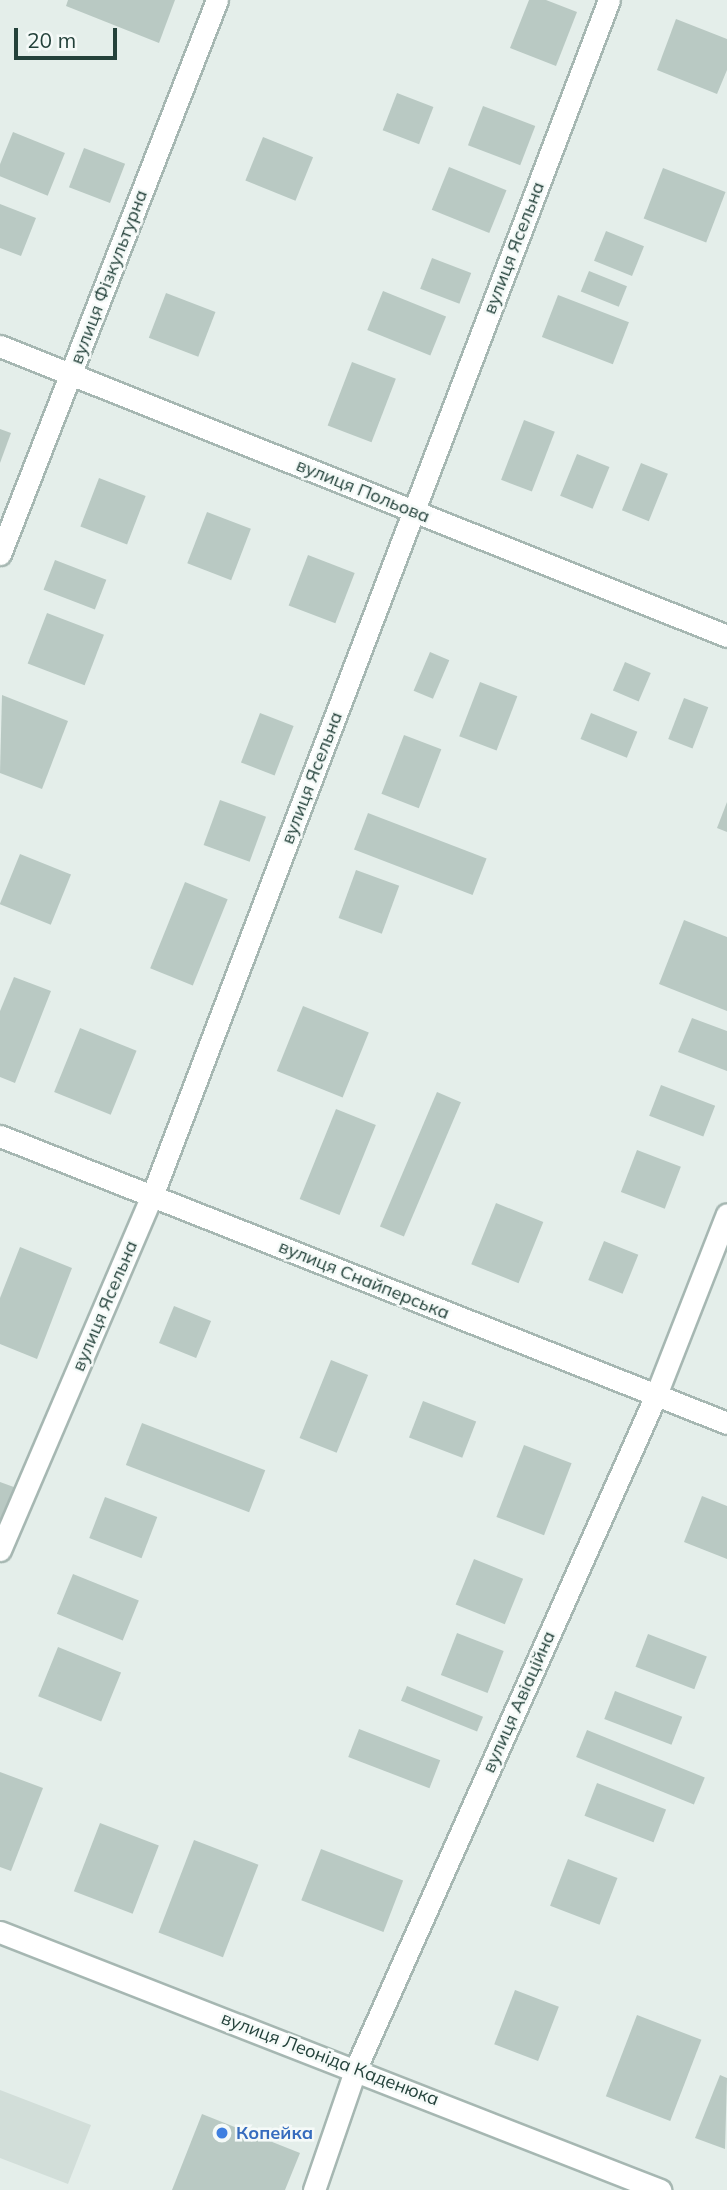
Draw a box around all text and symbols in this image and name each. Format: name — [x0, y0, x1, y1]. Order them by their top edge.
scale bar — [18, 14, 121, 58]
text: 20 m — [27, 27, 76, 53]
street label: вулиця Ясельна — [479, 179, 549, 317]
street label: вулиця Фізкультурна — [66, 187, 152, 367]
street label: вулиця Польова — [293, 454, 433, 528]
street label: вулиця Ясельна — [277, 709, 347, 847]
street label: вулиця Снайперська — [276, 1236, 452, 1324]
street label: вулиця Ясельна — [68, 1237, 142, 1375]
street label: вулиця Авіаційна — [478, 1628, 560, 1776]
street label: вулиця Леоніда Каденюка — [218, 2007, 442, 2111]
place label: Копейка — [236, 2122, 313, 2144]
marker: Копейка — [214, 2125, 230, 2141]

